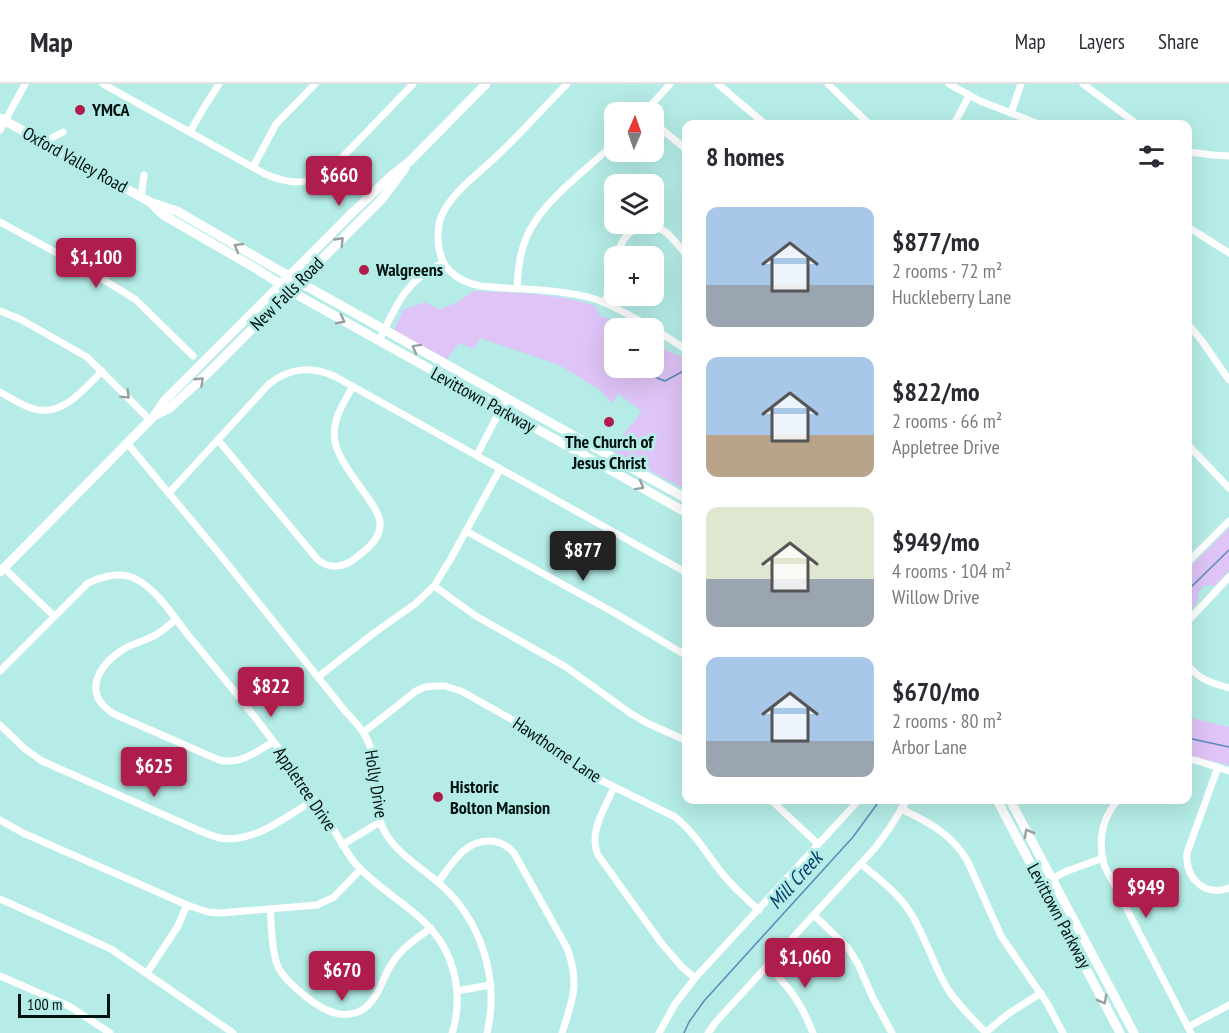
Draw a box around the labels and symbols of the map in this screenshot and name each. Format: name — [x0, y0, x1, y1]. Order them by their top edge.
place label: YMCA — [91, 98, 130, 121]
north arrow — [604, 102, 664, 162]
marker: YMCA — [73, 103, 87, 117]
street label: Oxford Valley Road — [19, 121, 132, 198]
pin: $660 — [303, 156, 375, 207]
one-way arrow — [333, 237, 344, 247]
pin: $1,100 — [47, 238, 145, 289]
one-way arrow — [234, 242, 244, 254]
street label: New Falls Road — [245, 252, 328, 335]
place label: Walgreens — [375, 258, 443, 281]
marker: Walgreens — [357, 263, 371, 277]
one-way arrow — [335, 313, 346, 324]
one-way arrow — [412, 344, 422, 355]
street label: Levittown Parkway — [427, 361, 540, 438]
one-way arrow — [193, 377, 204, 388]
one-way arrow — [119, 388, 130, 399]
marker: The Church of Jesus Christ — [602, 415, 616, 429]
place label: The Church of Jesus Christ — [565, 430, 654, 474]
one-way arrow — [634, 479, 644, 491]
pin: $877 — [547, 531, 619, 582]
pin: $822 — [235, 667, 307, 718]
street label: Hawthorne Lane — [509, 712, 606, 788]
street label: Appletree Drive — [269, 742, 342, 835]
pin: $625 — [118, 747, 190, 798]
street label: Holly Drive — [360, 748, 393, 820]
place label: Historic Bolton Mansion — [450, 775, 550, 819]
marker: Historic Bolton Mansion — [431, 790, 445, 804]
one-way arrow — [1024, 829, 1035, 839]
water label: Mill Creek — [762, 844, 829, 914]
street label: Levittown Parkway — [1022, 859, 1097, 972]
pin: $949 — [1110, 868, 1182, 919]
pin: $1,060 — [756, 938, 854, 989]
pin: $670 — [306, 951, 378, 1002]
scale bar — [18, 991, 110, 1018]
one-way arrow — [1096, 993, 1107, 1004]

